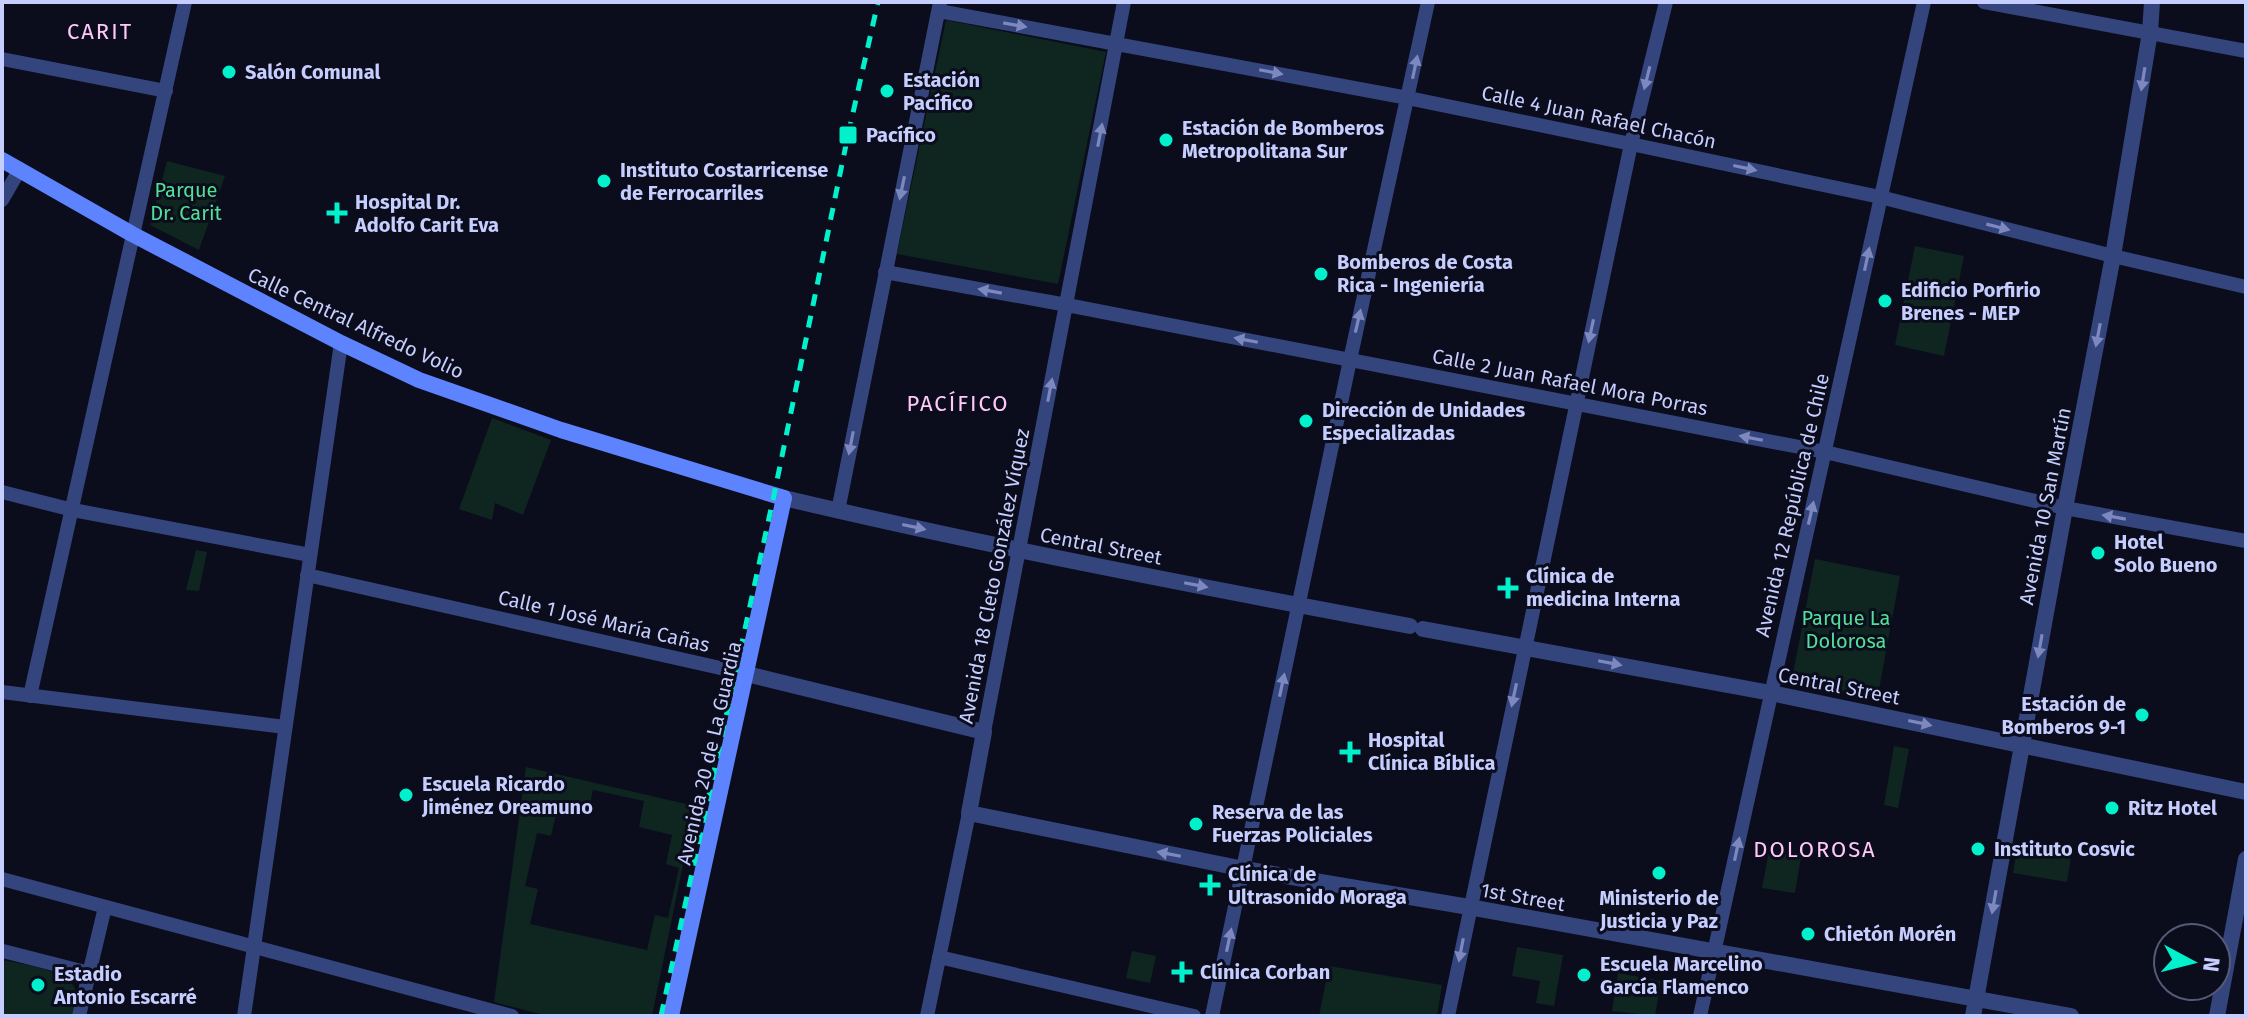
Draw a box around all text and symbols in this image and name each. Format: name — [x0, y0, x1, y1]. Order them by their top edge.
district label: CARIT — [67, 18, 133, 45]
one-way arrow — [1003, 19, 1028, 31]
one-way arrow — [1409, 55, 1421, 80]
place label: Salón Comunal — [245, 60, 380, 84]
marker: Salón Comunal — [220, 63, 238, 81]
one-way arrow — [1641, 65, 1653, 90]
one-way arrow — [1259, 66, 1284, 79]
one-way arrow — [2136, 67, 2148, 92]
place label: Estación Pacífico — [903, 68, 980, 115]
street label: Calle 4 Juan Rafael Chacón — [1480, 80, 1718, 154]
marker: Estación Pacífico — [878, 82, 896, 100]
place label: Estación de Bomberos Metropolitana Sur — [1182, 116, 1384, 163]
one-way arrow — [1094, 122, 1106, 147]
place label: Pacífico — [866, 123, 936, 147]
marker: Pacífico — [837, 124, 859, 146]
marker: Estación de Bomberos Metropolitana Sur — [1157, 131, 1175, 149]
place label: Instituto Costarricense de Ferrocarriles — [620, 158, 828, 205]
one-way arrow — [1733, 162, 1758, 175]
marker: Instituto Costarricense de Ferrocarriles — [595, 172, 613, 190]
one-way arrow — [895, 176, 908, 201]
park label: Parque Dr. Carit — [150, 178, 223, 225]
place label: Hospital Dr. Adolfo Carit Eva — [354, 190, 499, 237]
marker: Hospital Dr. Adolfo Carit Eva — [326, 202, 348, 224]
one-way arrow — [1986, 222, 2011, 234]
one-way arrow — [1861, 247, 1873, 272]
place label: Bomberos de Costa Rica - Ingeniería — [1337, 250, 1513, 297]
street label: Calle Central Alfredo Volio — [244, 262, 468, 384]
marker: Bomberos de Costa Rica - Ingeniería — [1312, 265, 1330, 283]
place label: Edificio Porfirio Brenes - MEP — [1901, 278, 2041, 325]
one-way arrow — [977, 284, 1002, 297]
marker: Edificio Porfirio Brenes - MEP — [1876, 292, 1894, 310]
one-way arrow — [1352, 309, 1365, 334]
one-way arrow — [1584, 319, 1597, 344]
one-way arrow — [2091, 323, 2104, 348]
one-way arrow — [1233, 333, 1258, 345]
street label: Calle 2 Juan Rafael Mora Porras — [1430, 343, 1710, 421]
street label: Avenida 12 República de Chile — [1750, 371, 1834, 639]
one-way arrow — [1045, 378, 1057, 403]
district label: PACÍFICO — [906, 390, 1010, 417]
place label: Dirección de Unidades Especializadas — [1322, 398, 1525, 445]
street label: Avenida 10 San Martín — [2014, 405, 2076, 607]
marker: Dirección de Unidades Especializadas — [1297, 412, 1315, 430]
street label: Avenida 18 Cleto González Víquez — [954, 426, 1034, 725]
one-way arrow — [845, 431, 857, 456]
one-way arrow — [1738, 431, 1763, 443]
one-way arrow — [1805, 501, 1818, 526]
one-way arrow — [2101, 510, 2126, 522]
one-way arrow — [902, 521, 927, 534]
street label: Central Street — [1038, 522, 1165, 570]
place label: Hotel Solo Bueno — [2114, 530, 2218, 577]
marker: Hotel Solo Bueno — [2089, 544, 2107, 562]
place label: Clínica de medicina Interna — [1526, 564, 1680, 611]
marker: Clínica de medicina Interna — [1497, 577, 1519, 599]
one-way arrow — [1184, 580, 1209, 592]
street label: Calle 1 José María Cañas — [496, 585, 712, 657]
park label: Parque La Dolorosa — [1802, 606, 1890, 653]
one-way arrow — [2033, 634, 2045, 659]
street label: Avenida 20 de La Guardia — [672, 639, 746, 867]
one-way arrow — [1598, 657, 1623, 669]
street label: Central Street — [1776, 662, 1903, 710]
one-way arrow — [1277, 673, 1289, 698]
one-way arrow — [1507, 683, 1520, 708]
place label: Estación de Bomberos 9-1 — [2001, 692, 2126, 739]
marker: Estación de Bomberos 9-1 — [2133, 706, 2151, 724]
one-way arrow — [1908, 717, 1933, 730]
place label: Hospital Clínica Bíblica — [1368, 728, 1495, 775]
marker: Hospital Clínica Bíblica — [1339, 741, 1361, 763]
place label: Escuela Ricardo Jiménez Oreamuno — [421, 772, 593, 819]
marker: Escuela Ricardo Jiménez Oreamuno — [397, 786, 415, 804]
place label: Ritz Hotel — [2128, 796, 2217, 820]
marker: Ritz Hotel — [2103, 799, 2121, 817]
place label: Reserva de las Fuerzas Policiales — [1212, 800, 1373, 847]
marker: Reserva de las Fuerzas Policiales — [1187, 815, 1205, 833]
district label: DOLOROSA — [1753, 836, 1877, 863]
one-way arrow — [1731, 837, 1744, 862]
place label: Instituto Cosvic — [1994, 837, 2135, 861]
marker: Instituto Cosvic — [1969, 840, 1987, 858]
one-way arrow — [1156, 847, 1181, 860]
place label: Clínica de Ultrasonido Moraga — [1228, 862, 1407, 909]
marker: Ministerio de Justicia y Paz — [1650, 864, 1668, 882]
marker: Clínica de Ultrasonido Moraga — [1199, 874, 1221, 896]
street label: 1st Street — [1479, 878, 1568, 916]
place label: Ministerio de Justicia y Paz — [1599, 886, 1719, 933]
one-way arrow — [1987, 890, 1999, 915]
place label: Chietón Morén — [1824, 922, 1956, 946]
north arrow — [2152, 922, 2232, 1002]
marker: Chietón Morén — [1799, 925, 1817, 943]
one-way arrow — [1223, 927, 1236, 952]
one-way arrow — [1454, 938, 1466, 963]
place label: Escuela Marcelino García Flamenco — [1600, 952, 1763, 999]
text: N — [2197, 955, 2226, 973]
place label: Clínica Corban — [1200, 960, 1330, 984]
marker: Clínica Corban — [1171, 961, 1193, 983]
place label: Estadio Antonio Escarré — [53, 962, 197, 1009]
marker: Escuela Marcelino García Flamenco — [1575, 966, 1593, 984]
marker: Estadio Antonio Escarré — [29, 976, 47, 994]

